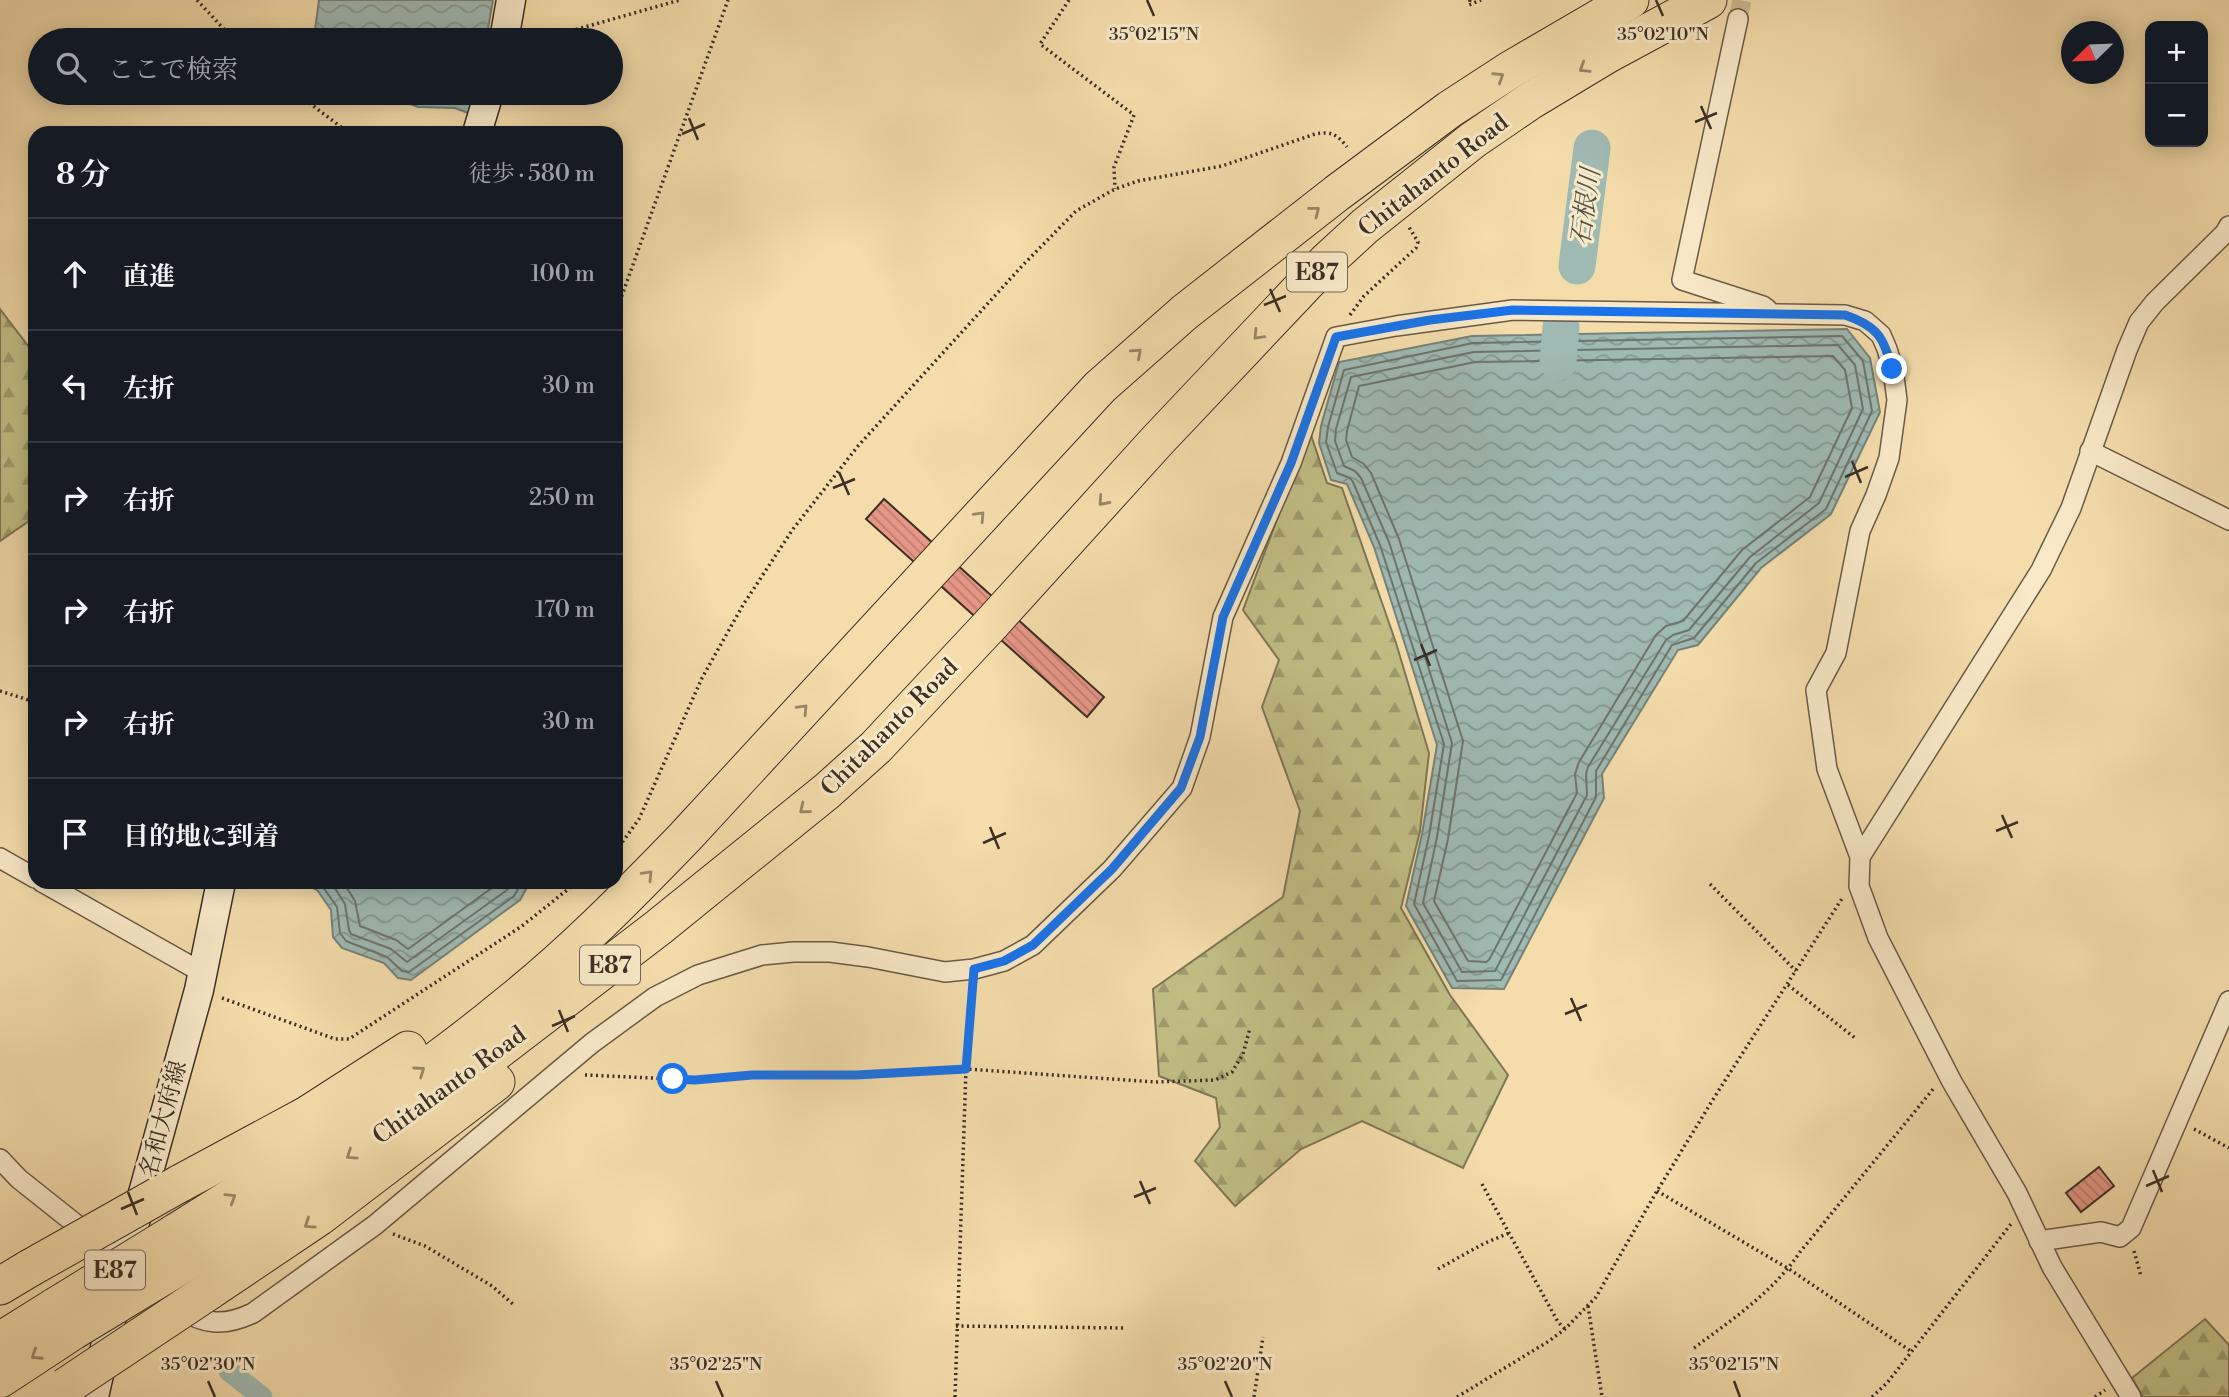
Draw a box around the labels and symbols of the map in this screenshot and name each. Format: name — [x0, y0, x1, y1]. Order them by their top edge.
north arrow — [2061, 21, 2124, 84]
text: 35°02'15"N — [1109, 23, 1200, 46]
text: 35°02'10"N — [1617, 23, 1710, 46]
one-way arrow — [1579, 60, 1592, 73]
one-way arrow — [1491, 72, 1504, 85]
street label: Chitahanto Road — [1352, 108, 1515, 244]
water label: 石根川 — [1565, 163, 1608, 248]
one-way arrow — [1307, 206, 1319, 219]
road number: E87 — [1287, 252, 1347, 292]
one-way arrow — [1253, 327, 1266, 340]
one-way arrow — [1129, 348, 1142, 361]
route end — [1876, 353, 1907, 384]
one-way arrow — [1098, 493, 1111, 506]
one-way arrow — [971, 511, 984, 524]
street label: Chitahanto Road — [815, 652, 965, 803]
one-way arrow — [795, 704, 807, 717]
one-way arrow — [800, 800, 812, 813]
one-way arrow — [640, 871, 653, 884]
road number: E87 — [580, 946, 640, 984]
street label: Chitahanto Road — [367, 1020, 533, 1152]
street label: 名和大府線 — [134, 1057, 194, 1181]
route start — [657, 1063, 688, 1094]
one-way arrow — [412, 1067, 425, 1079]
one-way arrow — [346, 1147, 359, 1159]
one-way arrow — [223, 1193, 236, 1206]
one-way arrow — [303, 1216, 316, 1229]
road number: E87 — [85, 1250, 145, 1289]
one-way arrow — [31, 1347, 44, 1360]
text: 35°02'30"N — [161, 1353, 256, 1376]
text: 35°02'25"N — [669, 1353, 763, 1376]
text: 35°02'20"N — [1177, 1353, 1273, 1376]
text: 35°02'15"N — [1689, 1353, 1780, 1376]

